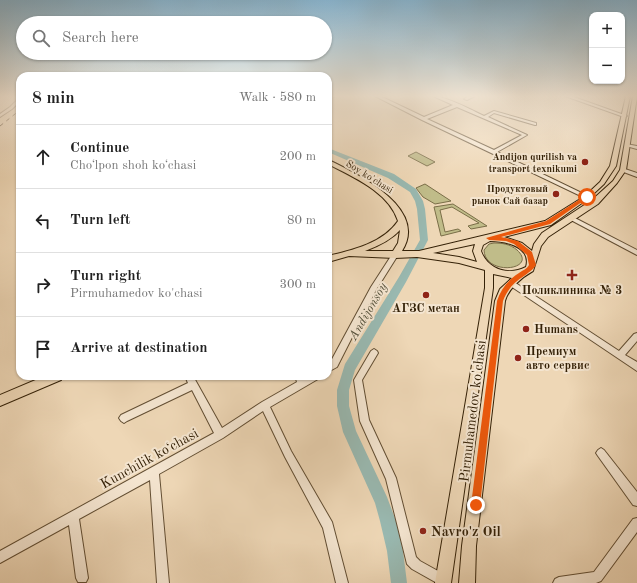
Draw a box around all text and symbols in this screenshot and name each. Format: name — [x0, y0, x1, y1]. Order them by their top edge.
map controls — [589, 12, 625, 84]
button: + — [589, 12, 625, 48]
search box — [16, 16, 332, 60]
icon: search — [30, 27, 52, 49]
text: Search here — [62, 31, 139, 46]
button: − — [589, 48, 625, 84]
text: 8 min — [32, 90, 75, 107]
text: Walk · 580 m — [239, 91, 316, 104]
text: Continue — [70, 141, 129, 156]
icon: ahead — [32, 146, 54, 168]
text: 200 m — [279, 150, 316, 163]
place label: Andijon qurilish va transport texnikumi — [489, 152, 577, 174]
marker: Andijon qurilish va transport texnikumi — [580, 157, 590, 167]
street label: Soy ko'chasi — [344, 158, 395, 195]
text: Choʻlpon shoh koʻchasi — [70, 159, 196, 172]
place label: Продуктовый рынок Сай базар — [472, 184, 548, 206]
route start — [578, 188, 596, 206]
marker: Продуктовый рынок Сай базар — [551, 189, 561, 199]
icon: left — [32, 210, 54, 232]
text: Turn left — [70, 213, 130, 228]
text: 80 m — [287, 214, 316, 227]
text: Turn right — [70, 269, 141, 284]
marker: Поликлиника № 3 — [566, 269, 578, 281]
icon: right — [32, 274, 54, 296]
text: 300 m — [279, 278, 316, 291]
water label: Andijonsoy — [346, 281, 390, 344]
place label: Поликлиника № 3 — [522, 285, 622, 297]
text: Pirmuhamedov ko'chasi — [70, 287, 203, 300]
marker: АГЗС метан — [421, 290, 431, 300]
place label: АГЗС метан — [392, 303, 460, 315]
marker: Humans — [521, 324, 531, 334]
place label: Humans — [534, 324, 578, 336]
icon: arrive — [32, 338, 54, 360]
street label: Pirmuhamedov ko'chasi — [457, 339, 489, 483]
text: Arrive at destination — [70, 341, 208, 356]
place label: Премиум авто сервис — [526, 346, 590, 372]
marker: Премиум авто сервис — [513, 353, 523, 363]
street label: Kunchilik koʻchasi — [98, 425, 201, 492]
route end — [467, 496, 485, 514]
place label: Navro'z Oil — [431, 525, 501, 539]
marker: Navro'z Oil — [418, 526, 428, 536]

